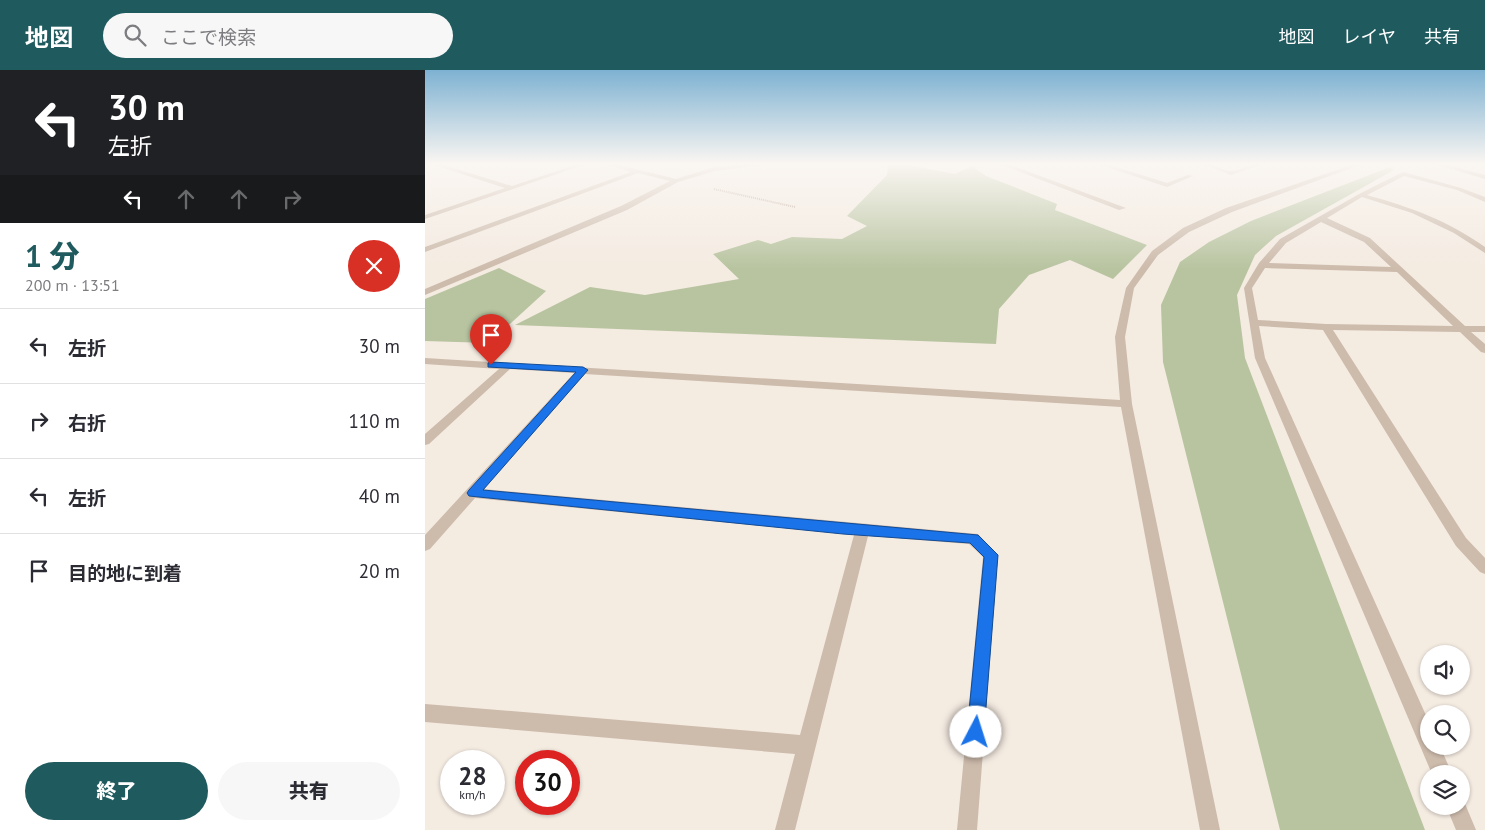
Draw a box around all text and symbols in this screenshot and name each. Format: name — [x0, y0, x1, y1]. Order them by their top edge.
search box — [103, 13, 453, 58]
icon: search — [121, 21, 149, 49]
text: 地図 — [25, 22, 73, 53]
text: ここで検索 — [161, 25, 256, 49]
text: 地図 — [1279, 25, 1315, 48]
text: レイヤ — [1343, 25, 1396, 48]
text: 共有 — [1424, 25, 1460, 48]
text: 30 m — [108, 84, 185, 130]
icon: left — [25, 90, 90, 155]
text: 左折 — [108, 132, 152, 160]
icon: left — [119, 185, 147, 213]
icon: ahead — [172, 185, 200, 213]
icon: ahead — [225, 185, 253, 213]
icon: right — [278, 185, 306, 213]
text: 1 分 — [25, 236, 80, 275]
button: close — [348, 240, 400, 292]
text: 200 m · 13:51 — [25, 275, 120, 295]
pin — [470, 314, 512, 365]
icon: arrive — [477, 321, 505, 349]
icon: left — [25, 332, 53, 360]
text: 30 m — [359, 334, 400, 358]
text: 左折 — [68, 336, 106, 360]
icon: right — [25, 407, 53, 435]
text: 110 m — [348, 409, 400, 433]
text: 右折 — [68, 411, 106, 435]
icon: left — [25, 482, 53, 510]
text: 40 m — [359, 484, 400, 508]
text: 左折 — [68, 486, 106, 510]
icon: arrive — [25, 557, 53, 585]
text: 20 m — [359, 559, 400, 583]
text: 目的地に到着 — [68, 561, 182, 585]
map controls — [1420, 645, 1470, 815]
button: sound — [1420, 645, 1470, 695]
position arrow — [949, 705, 1001, 757]
button: search — [1420, 705, 1470, 755]
speed limit sign: 30 — [515, 750, 580, 815]
text: 28 — [458, 760, 487, 792]
button: 終了 — [25, 762, 208, 820]
button: 共有 — [218, 762, 400, 820]
button: layers — [1420, 765, 1470, 815]
text: km/h — [459, 787, 486, 802]

